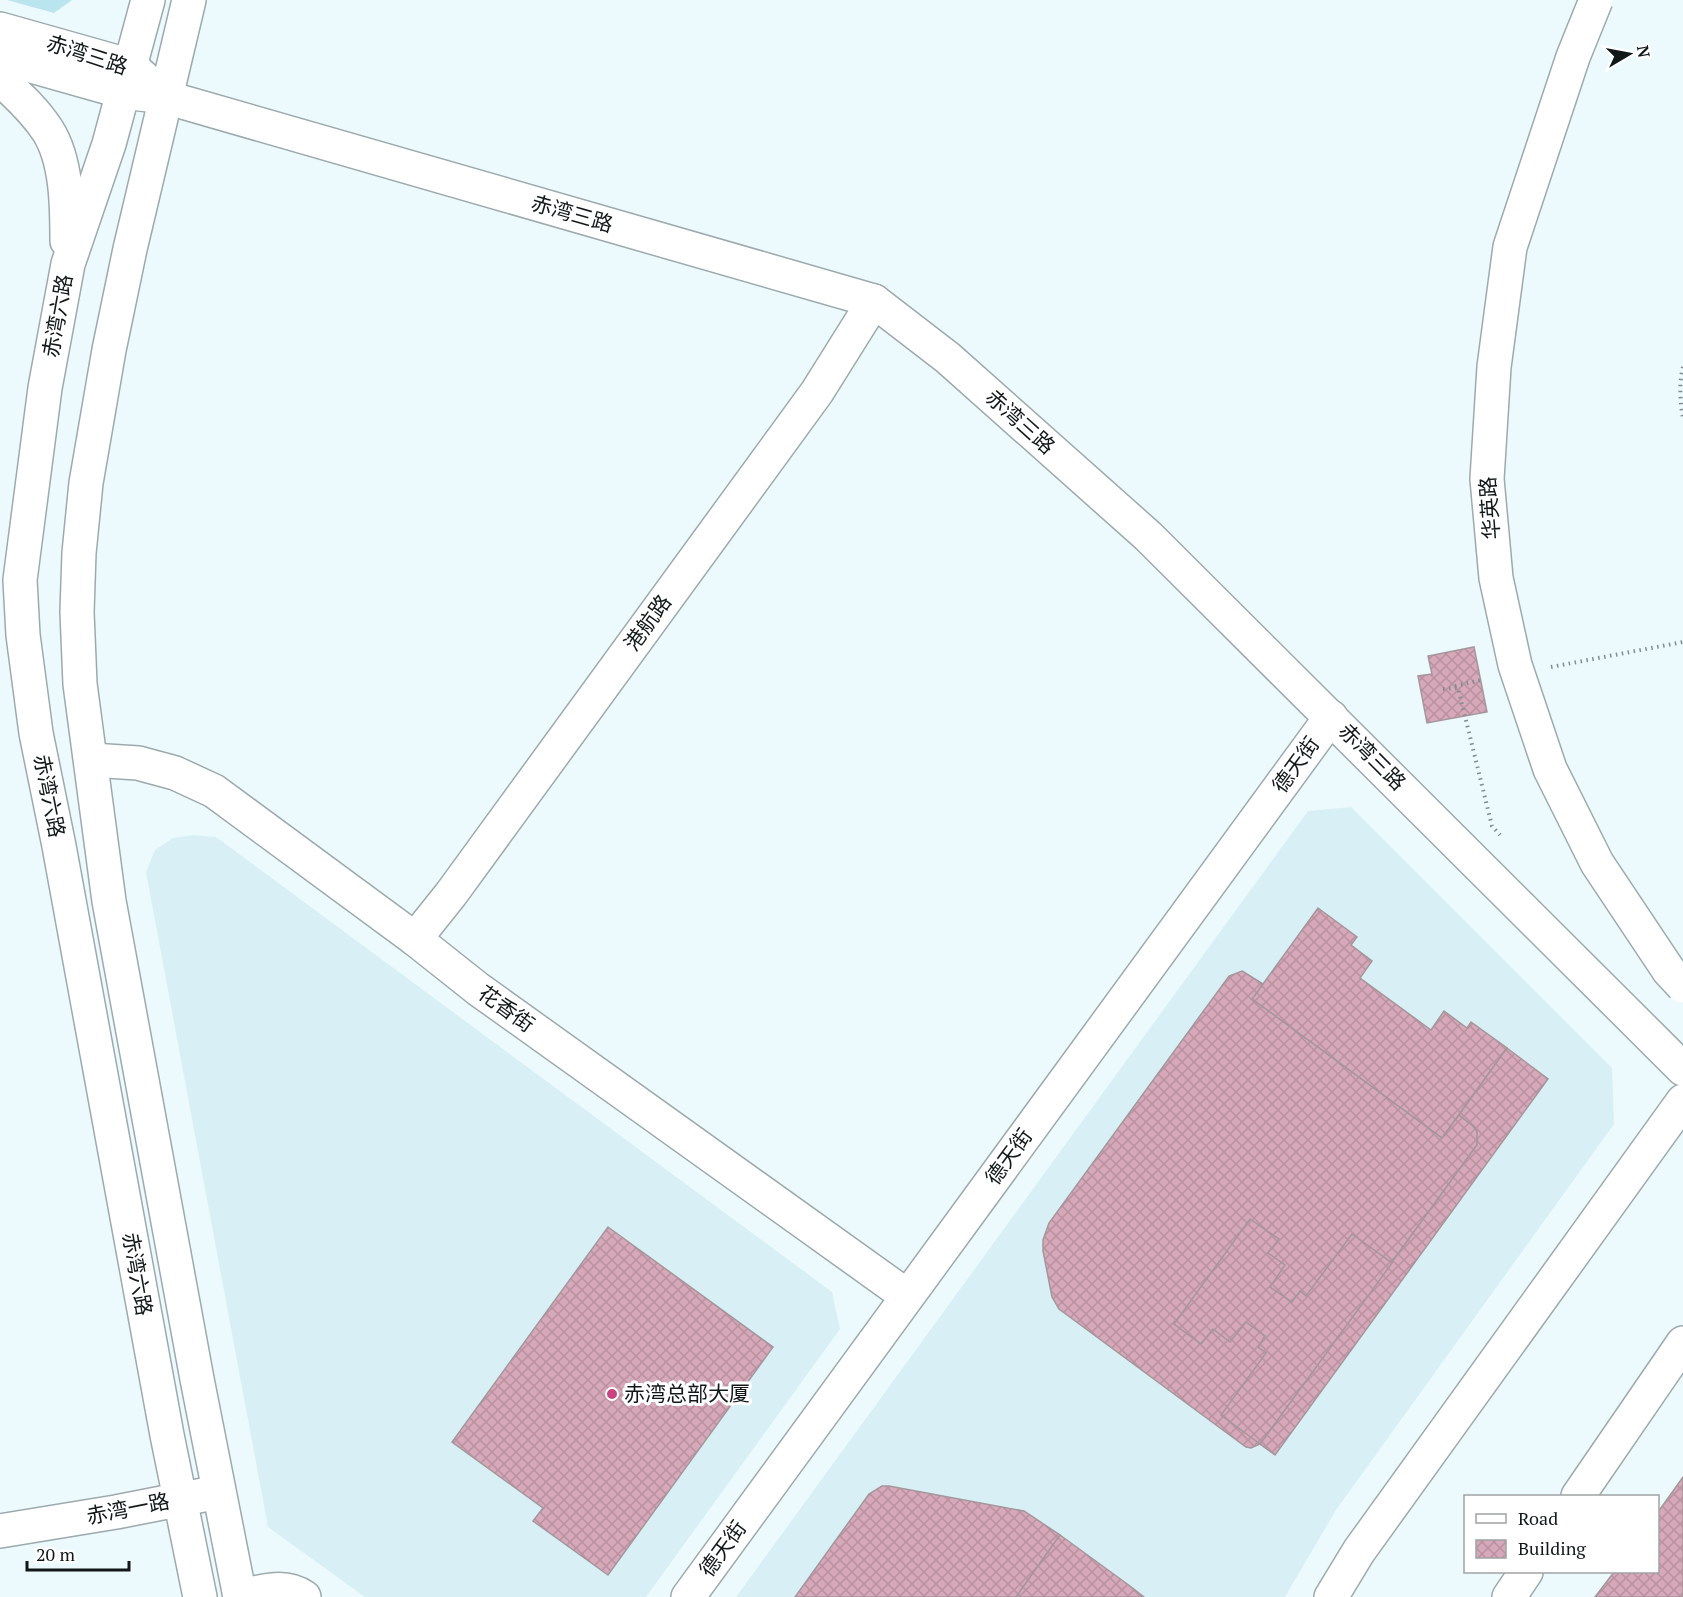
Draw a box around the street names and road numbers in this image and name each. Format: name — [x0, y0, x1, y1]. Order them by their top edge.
street label: 赤湾三路 — [43, 28, 132, 80]
street label: 赤湾三路 — [528, 188, 617, 238]
street label: 赤湾六路 — [36, 272, 78, 360]
street label: 赤湾三路 — [980, 383, 1061, 460]
street label: 华英路 — [1473, 476, 1505, 540]
street label: 港航路 — [617, 589, 677, 656]
street label: 赤湾三路 — [1333, 717, 1412, 796]
street label: 德天街 — [1265, 731, 1325, 798]
street label: 赤湾六路 — [28, 752, 72, 840]
street label: 花香街 — [473, 978, 540, 1038]
street label: 德天街 — [978, 1123, 1038, 1190]
street label: 赤湾六路 — [117, 1230, 159, 1318]
street label: 赤湾一路 — [84, 1486, 172, 1530]
street label: 德天街 — [692, 1515, 752, 1582]

